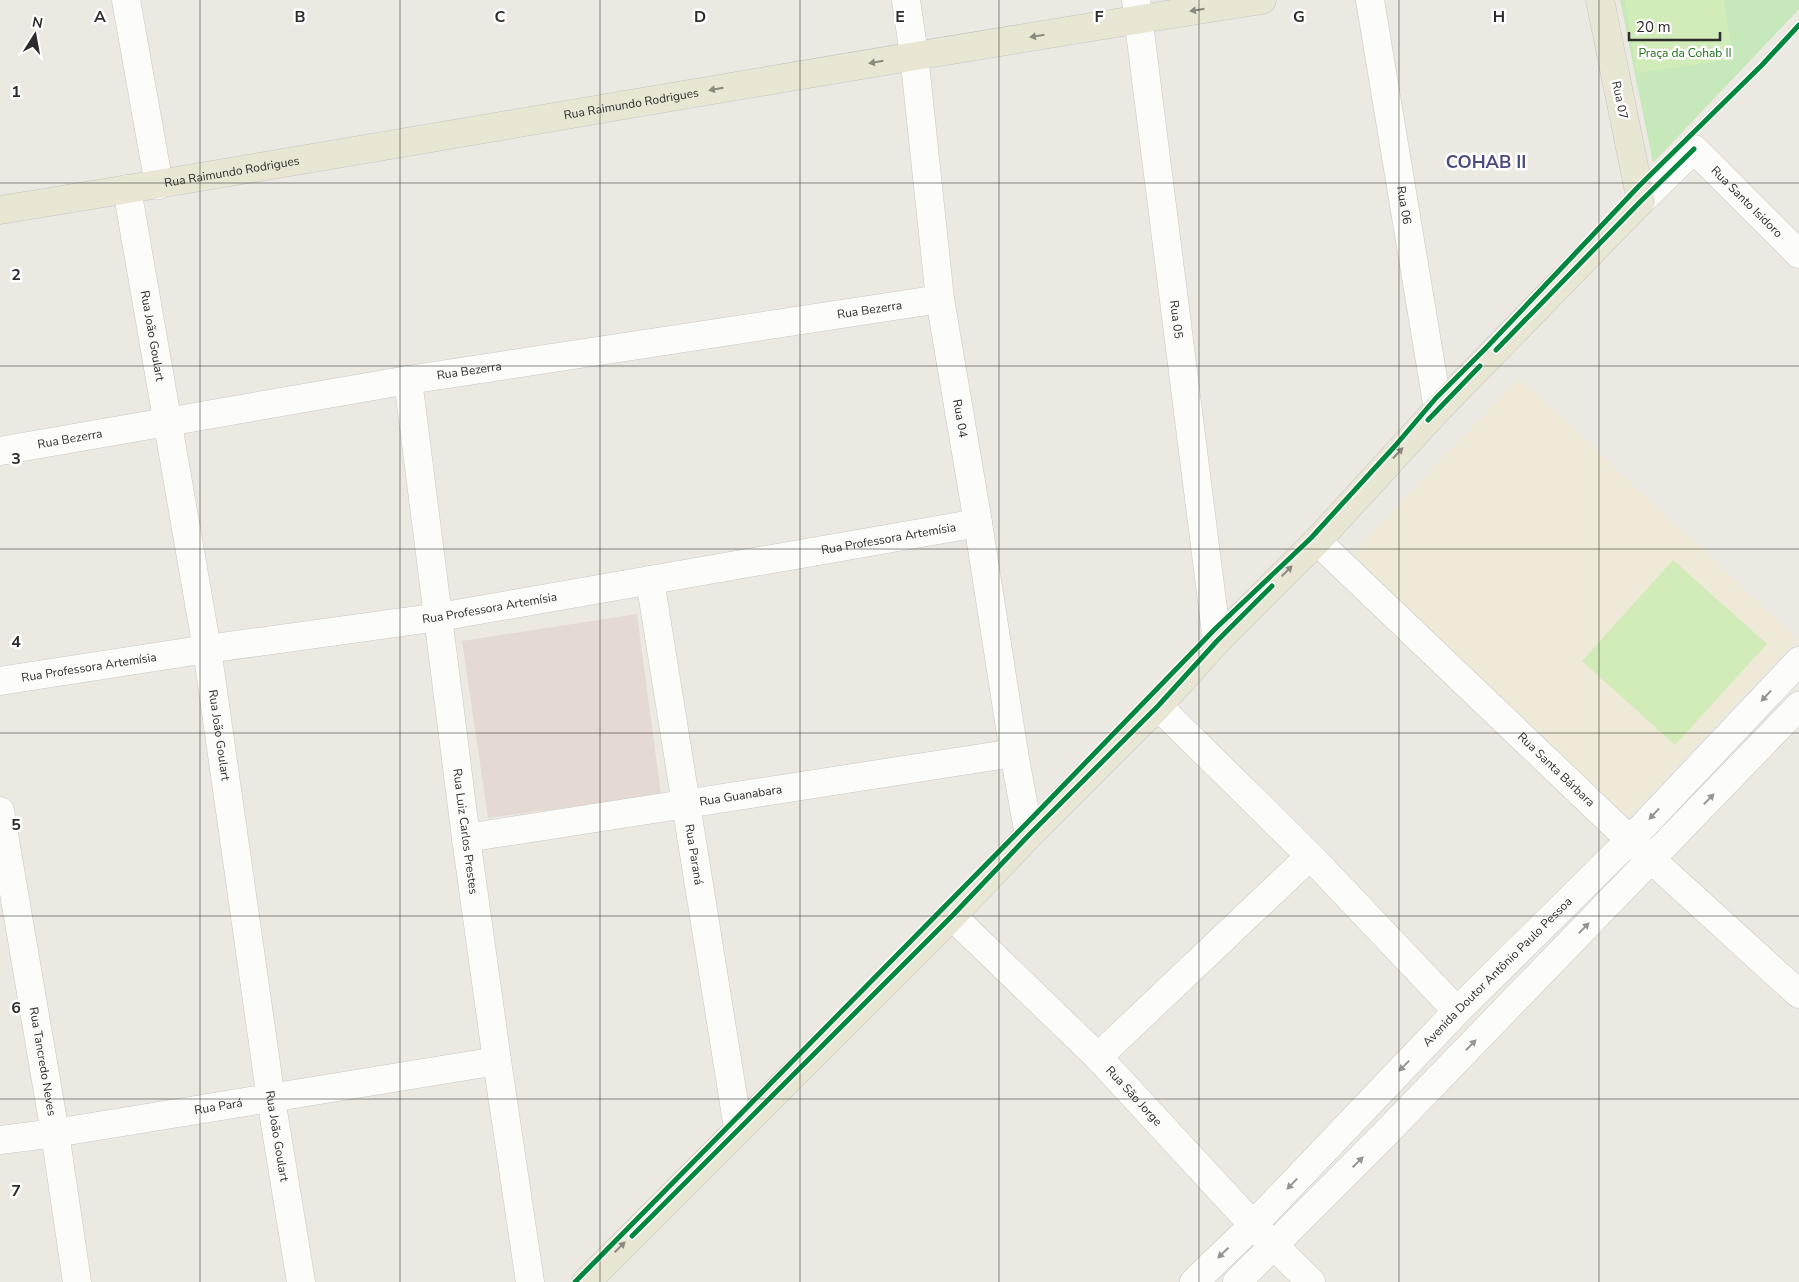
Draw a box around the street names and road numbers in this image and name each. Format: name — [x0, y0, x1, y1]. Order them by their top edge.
street label: Rua 07 — [1608, 79, 1632, 121]
street label: Rua Raimundo Rodrigues — [562, 84, 700, 123]
street label: Rua Raimundo Rodrigues — [163, 152, 301, 191]
street label: Rua Santo Isidoro — [1708, 163, 1786, 241]
street label: Rua 06 — [1393, 185, 1415, 226]
street label: Rua João Goulart — [137, 289, 168, 383]
street label: Rua Bezerra — [836, 297, 903, 323]
street label: Rua 05 — [1166, 299, 1187, 340]
street label: Rua Bezerra — [436, 358, 503, 384]
street label: Rua 04 — [949, 398, 971, 439]
street label: Rua Bezerra — [36, 425, 104, 452]
street label: Rua Professora Artemísia — [820, 519, 957, 558]
street label: Rua Professora Artemísia — [421, 589, 558, 627]
street label: Rua Professora Artemísia — [20, 649, 158, 686]
street label: Rua João Goulart — [205, 689, 234, 783]
street label: Rua Santa Bárbara — [1514, 729, 1598, 810]
street label: Rua Luiz Carlos Prestes — [449, 768, 482, 895]
street label: Rua Guanabara — [698, 781, 783, 810]
street label: Rua Paraná — [681, 823, 707, 886]
street label: Avenida Doutor Antônio Paulo Pessoa — [1419, 894, 1576, 1050]
street label: Rua Tancredo Neves — [26, 1006, 60, 1117]
street label: Rua São Jorge — [1102, 1063, 1166, 1129]
street label: Rua João Goulart — [262, 1090, 293, 1183]
street label: Rua Pará — [193, 1095, 244, 1118]

